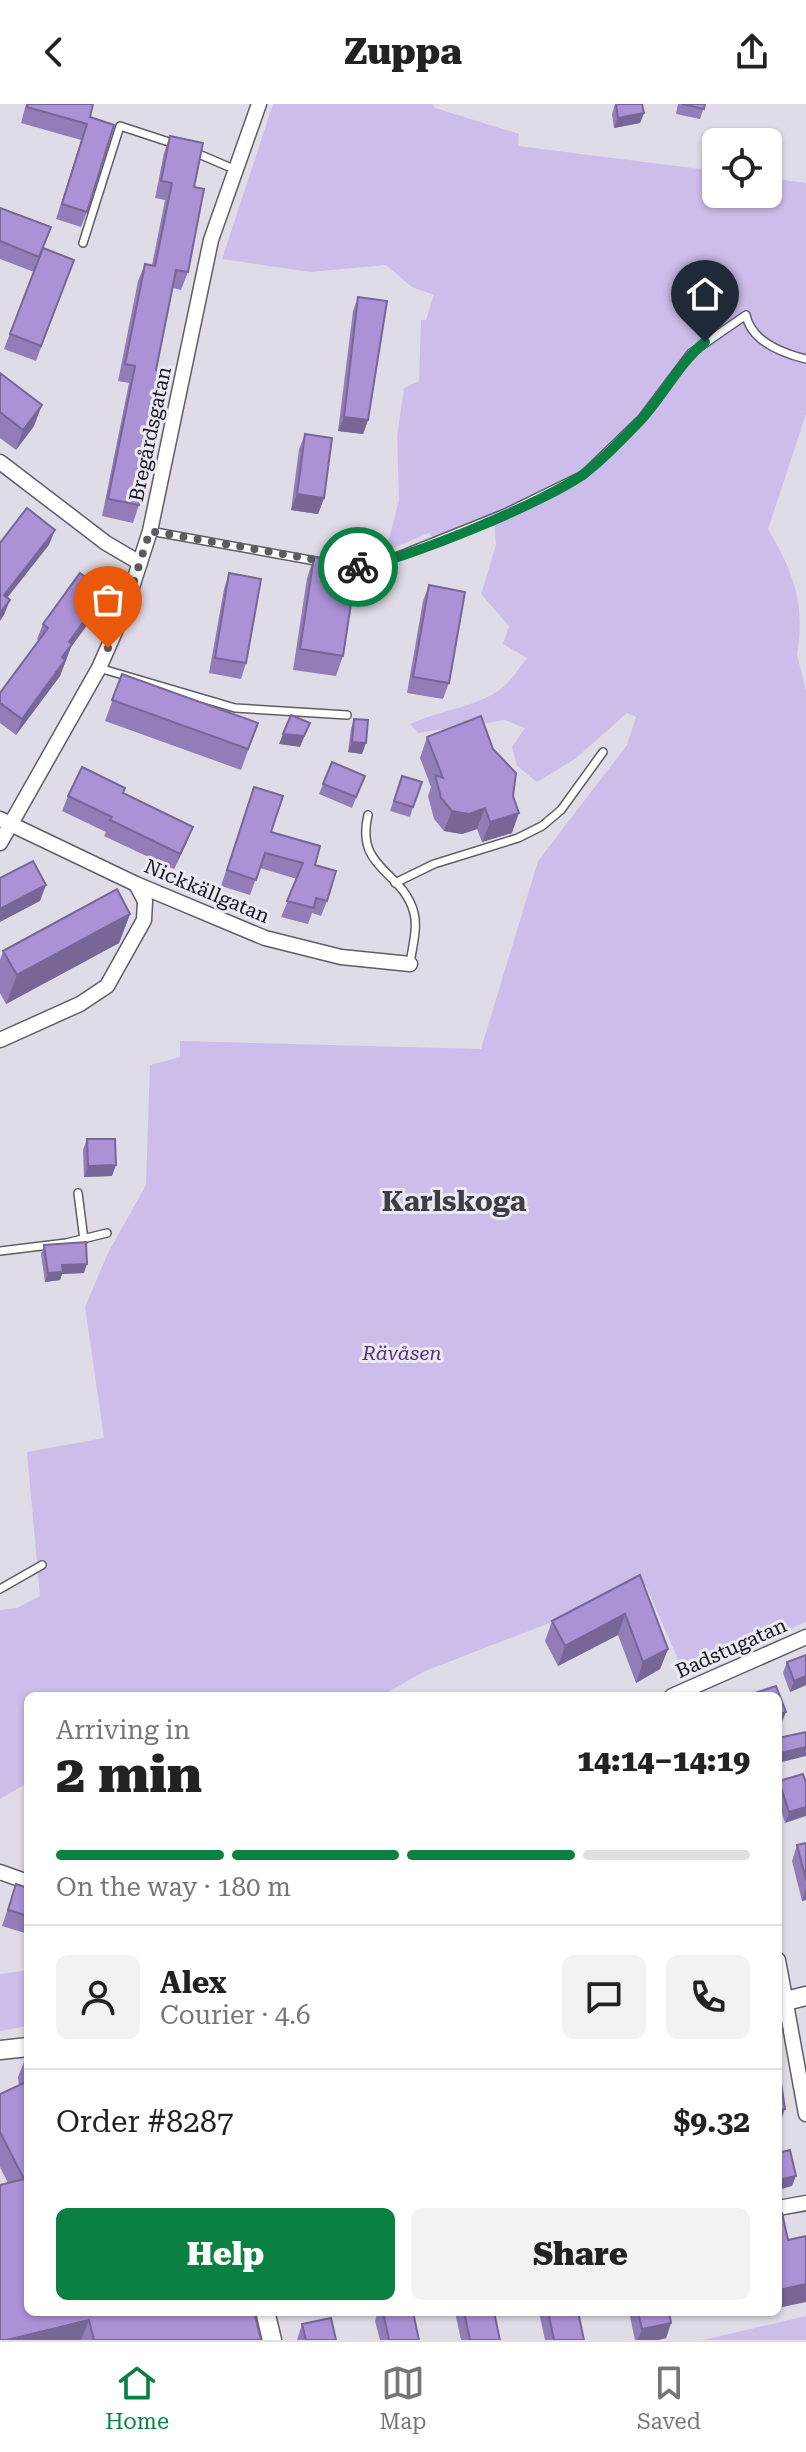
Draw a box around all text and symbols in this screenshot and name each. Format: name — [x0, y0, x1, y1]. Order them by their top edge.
icon: back — [32, 30, 76, 74]
icon: share — [730, 30, 774, 74]
text: Zuppa — [344, 31, 462, 73]
map controls — [702, 128, 782, 208]
button: locate — [702, 128, 782, 208]
pin — [671, 260, 739, 342]
icon: home — [683, 272, 727, 316]
street label: Bregårdsgatan — [124, 364, 176, 504]
courier — [318, 527, 398, 607]
icon: bike — [336, 545, 380, 589]
pin — [74, 566, 142, 648]
icon: bag — [86, 578, 130, 622]
street label: Nickkällgatan — [141, 854, 273, 928]
district label: Karlskoga — [382, 1185, 527, 1218]
park label: Rävåsen — [361, 1341, 442, 1365]
street label: Badstugatan — [672, 1613, 790, 1683]
text: Arriving in — [56, 1715, 190, 1745]
text: 14:14–14:19 — [577, 1743, 750, 1778]
text: 2 min — [56, 1744, 202, 1805]
text: On the way · 180 m — [56, 1872, 291, 1902]
button: person — [56, 1955, 140, 2039]
button: chat — [562, 1955, 646, 2039]
button: phone — [666, 1955, 750, 2039]
text: Alex — [160, 1965, 227, 2000]
text: Courier · 4.6 — [160, 2000, 310, 2030]
text: Order #8287 — [56, 2104, 234, 2139]
text: $9.32 — [673, 2104, 750, 2139]
button: Help — [56, 2208, 395, 2300]
button: Share — [411, 2208, 750, 2300]
tab: Home — [105, 2361, 169, 2434]
tab: Map — [379, 2361, 427, 2434]
tab: Saved — [637, 2361, 701, 2434]

